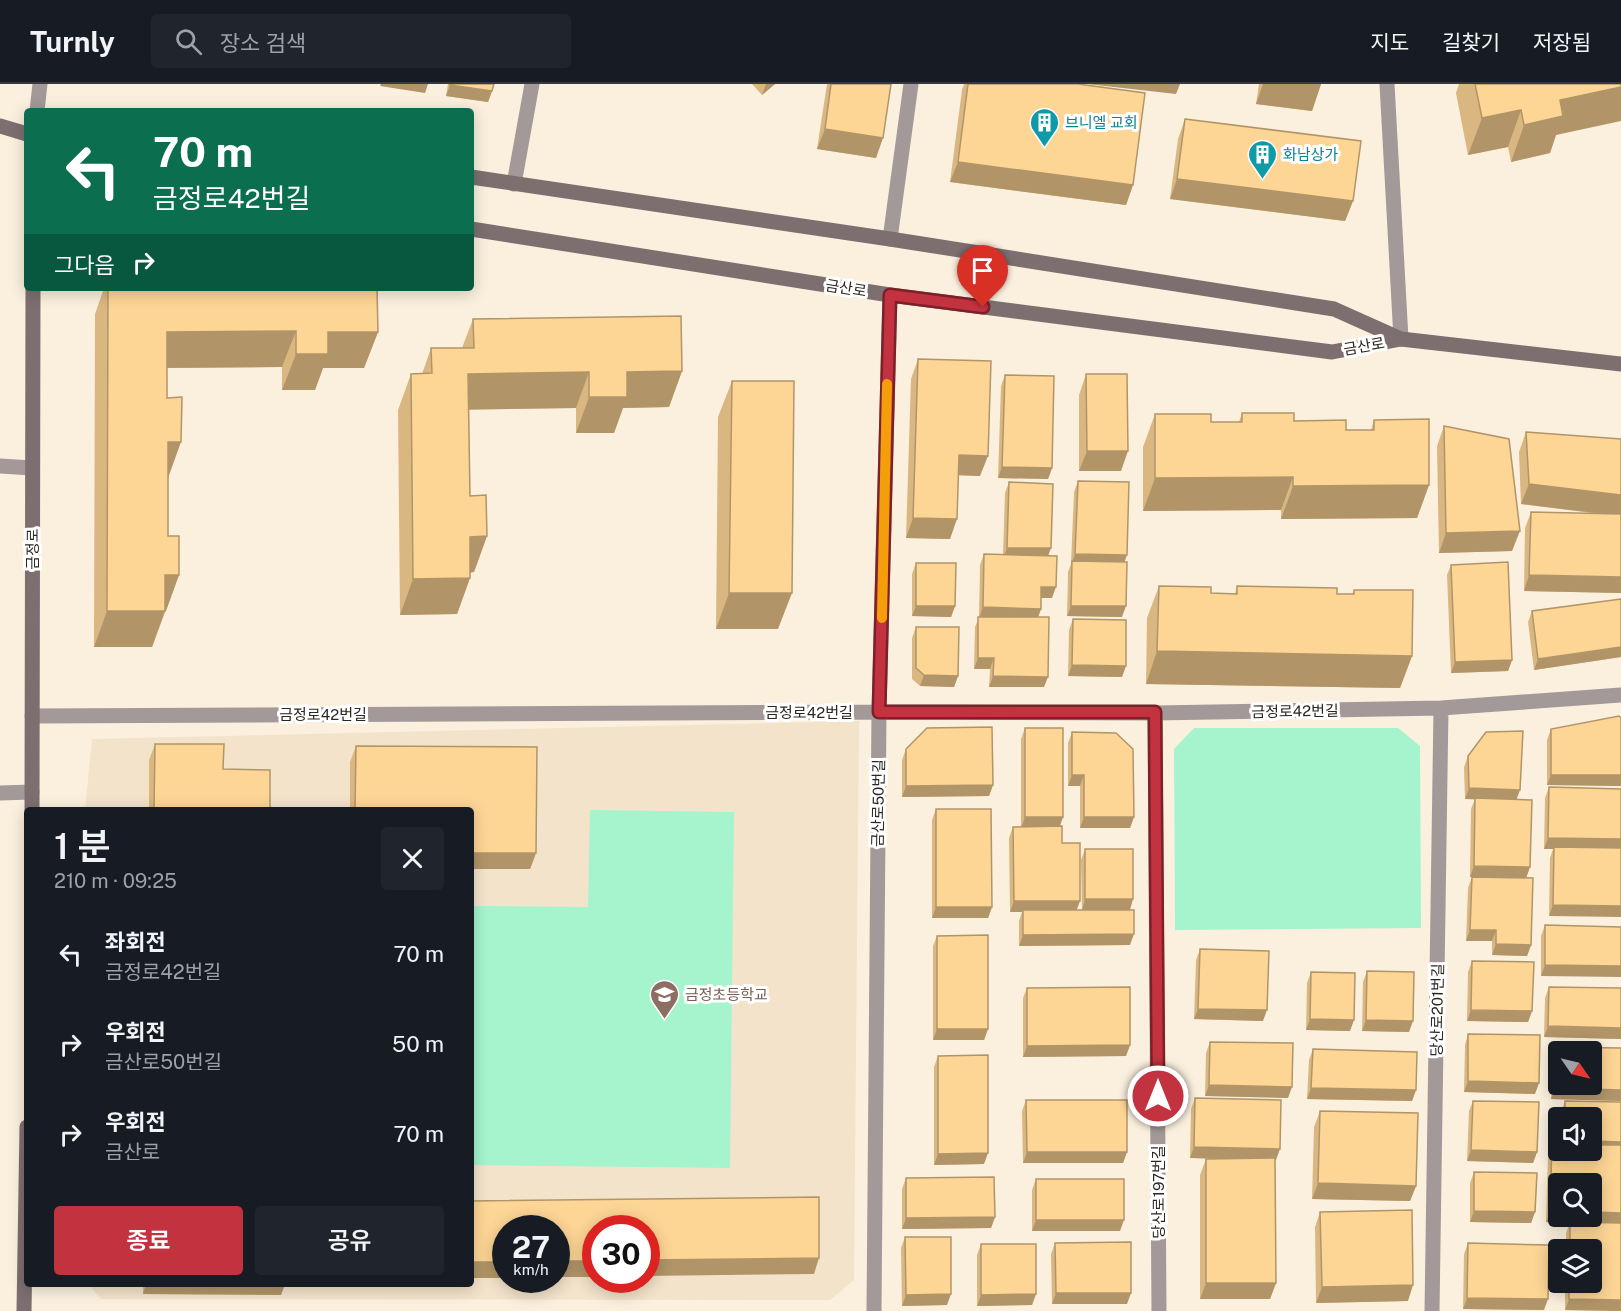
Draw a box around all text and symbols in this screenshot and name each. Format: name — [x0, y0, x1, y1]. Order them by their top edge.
search box — [151, 14, 571, 68]
text: Turnly — [30, 25, 115, 58]
icon: search — [172, 25, 205, 58]
text: 장소 검색 — [220, 30, 306, 56]
text: 지도 — [1370, 30, 1409, 55]
text: 길찾기 — [1442, 30, 1500, 55]
text: 저장됨 — [1533, 30, 1591, 55]
building icon: 브니엘 교회 — [1028, 106, 1060, 148]
place label: 브니엘 교회 — [1065, 114, 1138, 131]
text: 70 m — [153, 127, 253, 176]
icon: left — [54, 132, 132, 210]
building icon: 화남상가 — [1246, 138, 1278, 180]
place label: 화남상가 — [1283, 146, 1338, 163]
text: 금정로42번길 — [153, 182, 310, 214]
pin — [957, 245, 1008, 307]
icon: right — [127, 246, 160, 279]
text: 그다음 — [54, 252, 115, 278]
icon: arrive — [966, 254, 999, 287]
street label: 금산로 — [824, 276, 868, 300]
street label: 금산로 — [1342, 334, 1386, 358]
street label: 금정로 — [24, 528, 41, 570]
street label: 금정로42번길 — [1251, 702, 1339, 720]
street label: 금정로42번길 — [765, 704, 853, 721]
street label: 금정로42번길 — [279, 706, 367, 723]
street label: 금산로50번길 — [869, 759, 887, 847]
text: 1 분 — [54, 825, 111, 867]
button: close — [381, 827, 444, 890]
text: 210 m · 09:25 — [54, 869, 177, 893]
text: 좌회전 — [105, 929, 166, 955]
icon: left — [54, 938, 87, 971]
text: 70 m — [393, 941, 444, 967]
text: 금정로42번길 — [105, 960, 222, 984]
street label: 당산로201번길 — [1428, 963, 1446, 1057]
school or university icon: 금정초등학교 — [648, 978, 680, 1020]
place label: 금정초등학교 — [685, 986, 768, 1003]
text: 우회전 — [105, 1019, 166, 1045]
icon: right — [54, 1028, 87, 1061]
text: 50 m — [392, 1031, 444, 1057]
north arrow — [1548, 1041, 1602, 1095]
map controls — [1548, 1041, 1602, 1293]
text: 금산로50번길 — [105, 1050, 222, 1074]
position arrow — [1126, 1064, 1190, 1128]
button: sound — [1548, 1107, 1602, 1161]
text: 우회전 — [105, 1109, 166, 1135]
icon: right — [54, 1118, 87, 1151]
text: 70 m — [393, 1121, 444, 1147]
text: 금산로 — [105, 1140, 160, 1164]
street label: 당산로197번길 — [1150, 1145, 1167, 1239]
button: search — [1548, 1173, 1602, 1227]
button: 종료 — [54, 1206, 243, 1275]
button: 공유 — [255, 1206, 444, 1275]
speed limit sign: 30 — [582, 1215, 660, 1293]
text: 27 — [512, 1229, 550, 1265]
button: layers — [1548, 1239, 1602, 1293]
text: km/h — [513, 1261, 549, 1278]

